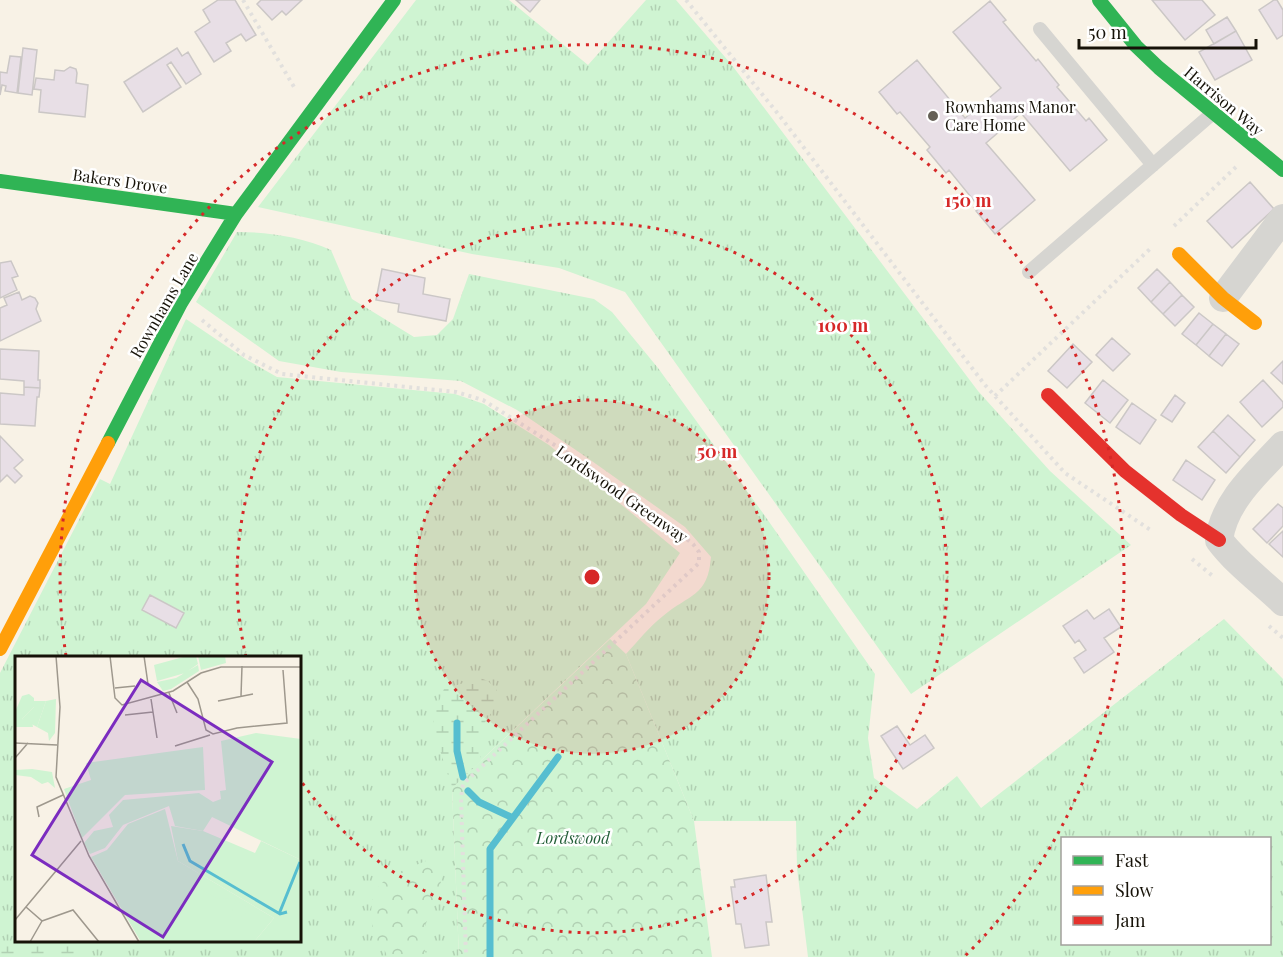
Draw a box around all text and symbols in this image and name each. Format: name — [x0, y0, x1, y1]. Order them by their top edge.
scale bar — [1079, 12, 1256, 50]
text: 50 m — [1088, 20, 1127, 44]
street label: Harrison Way — [1180, 61, 1268, 140]
place label: Rownhams Manor Care Home — [945, 96, 1076, 135]
marker: Rownhams Manor Care Home — [926, 109, 940, 123]
street label: Bakers Drove — [71, 163, 169, 198]
text: 150 m — [944, 188, 992, 212]
street label: Rownhams Lane — [125, 248, 202, 361]
text: 100 m — [818, 313, 869, 337]
text: 50 m — [697, 439, 738, 463]
street label: Lordswood Greenway — [552, 440, 692, 547]
centre of rings — [582, 567, 602, 587]
inset map — [15, 656, 302, 942]
park label: Lordswood — [535, 827, 611, 848]
legend — [1061, 837, 1271, 945]
text: Fast — [1115, 848, 1149, 872]
text: Slow — [1115, 878, 1153, 902]
text: Jam — [1114, 908, 1145, 932]

